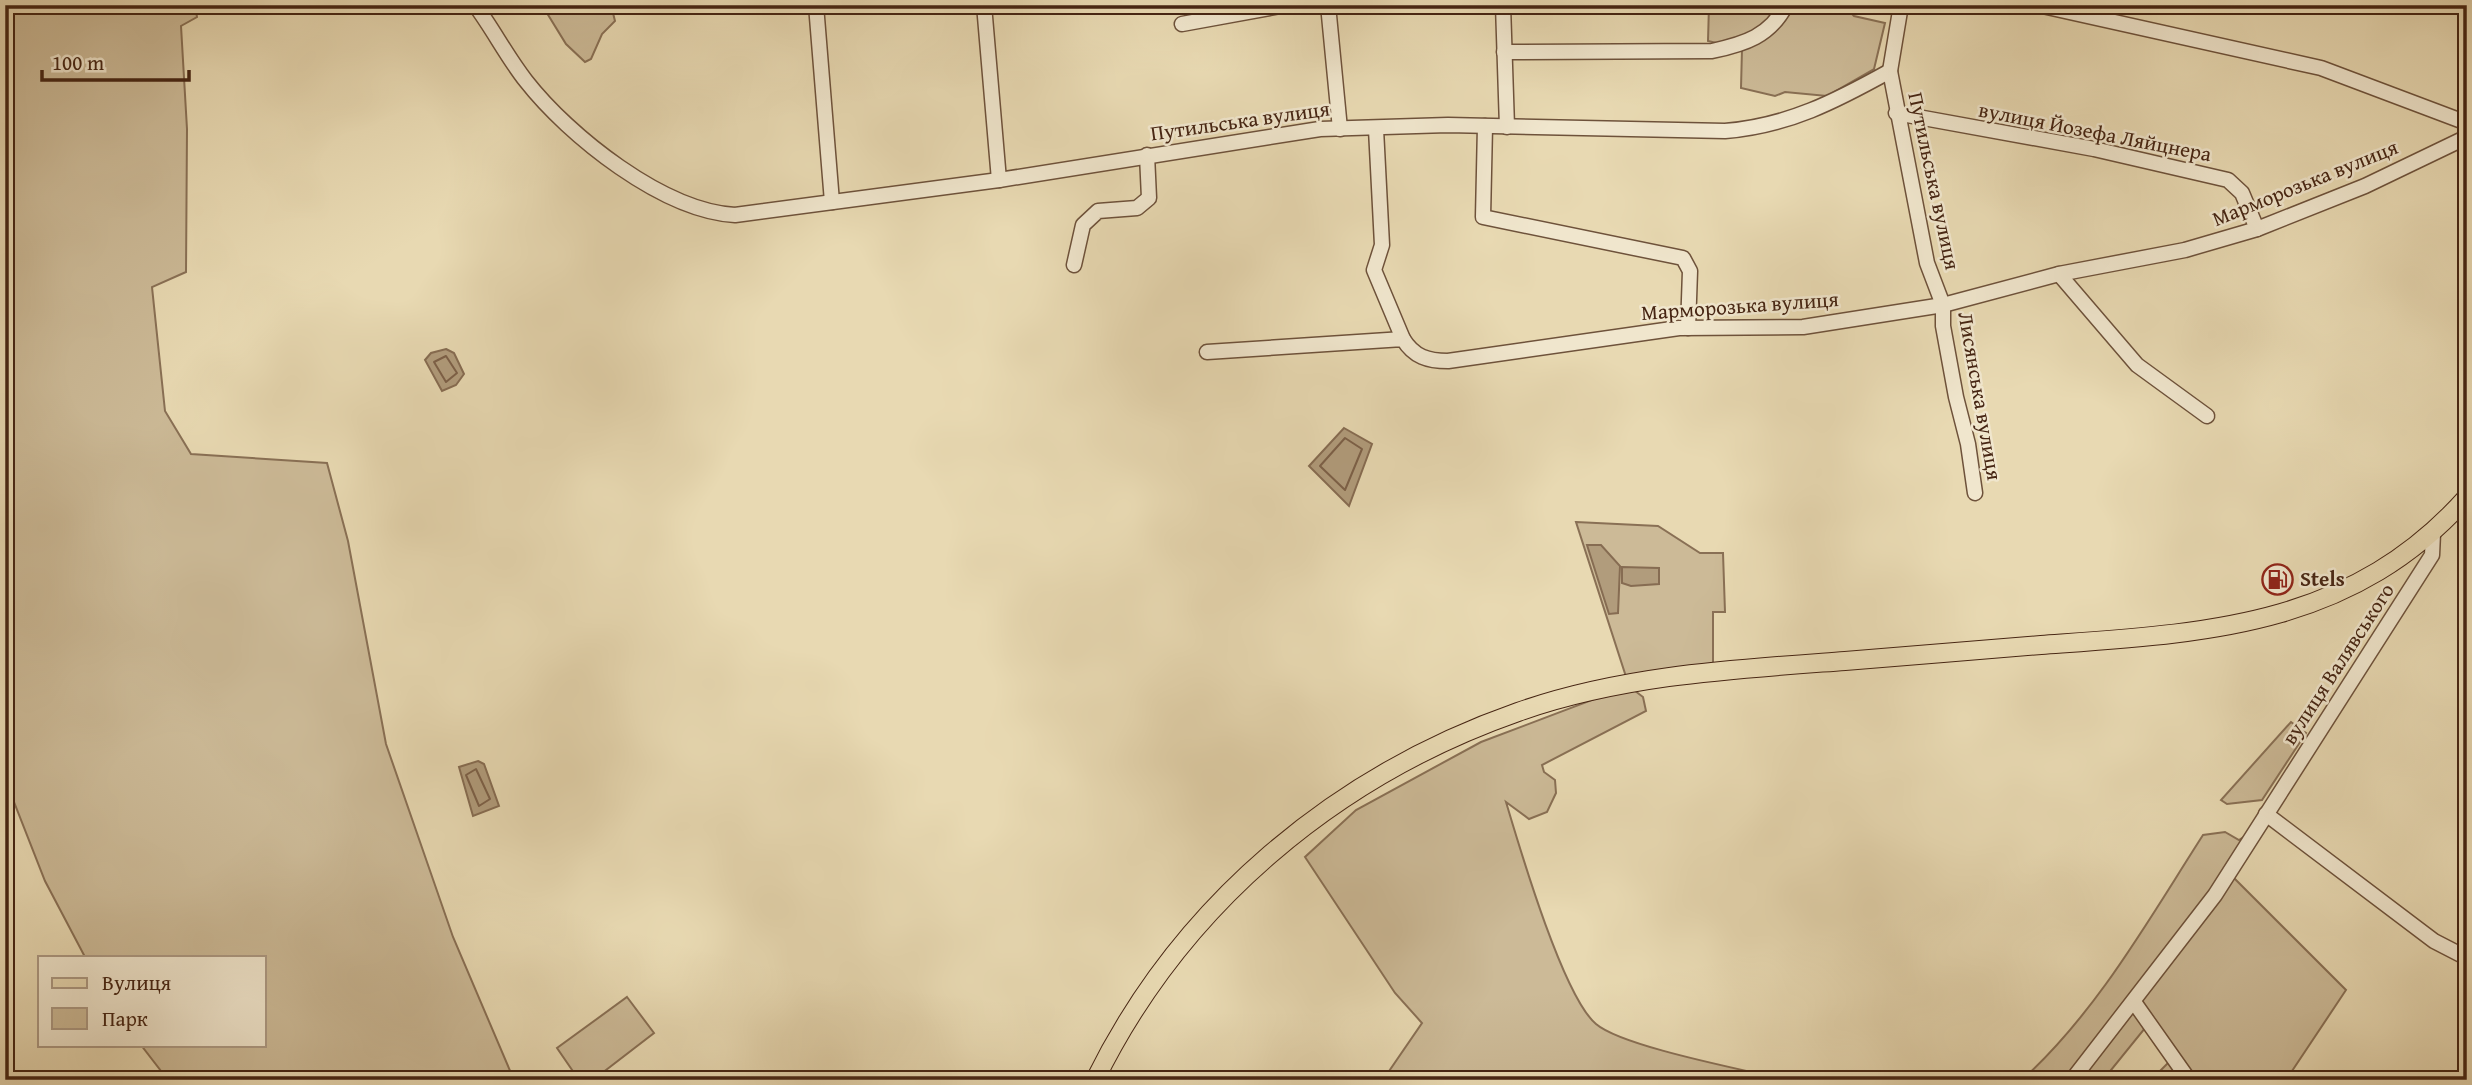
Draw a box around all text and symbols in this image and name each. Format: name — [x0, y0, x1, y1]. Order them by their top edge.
scale bar — [42, 38, 189, 82]
text: 100 m — [52, 47, 104, 78]
street label: Путильська вулиця — [1901, 89, 1969, 273]
street label: Путильська вулиця — [1148, 93, 1332, 148]
street label: вулиця Йозефа Ляйцнера — [1976, 94, 2214, 169]
street label: Марморозька вулиця — [2207, 131, 2403, 234]
street label: Марморозька вулиця — [1640, 283, 1840, 328]
street label: Лисянська вулиця — [1950, 309, 2011, 483]
fuel station icon: Stels — [2260, 562, 2294, 596]
place label: Stels — [2300, 563, 2345, 594]
street label: вулиця Валявського — [2274, 577, 2402, 751]
legend — [38, 956, 266, 1046]
text: Вулиця — [102, 967, 172, 998]
text: Парк — [102, 1003, 148, 1034]

